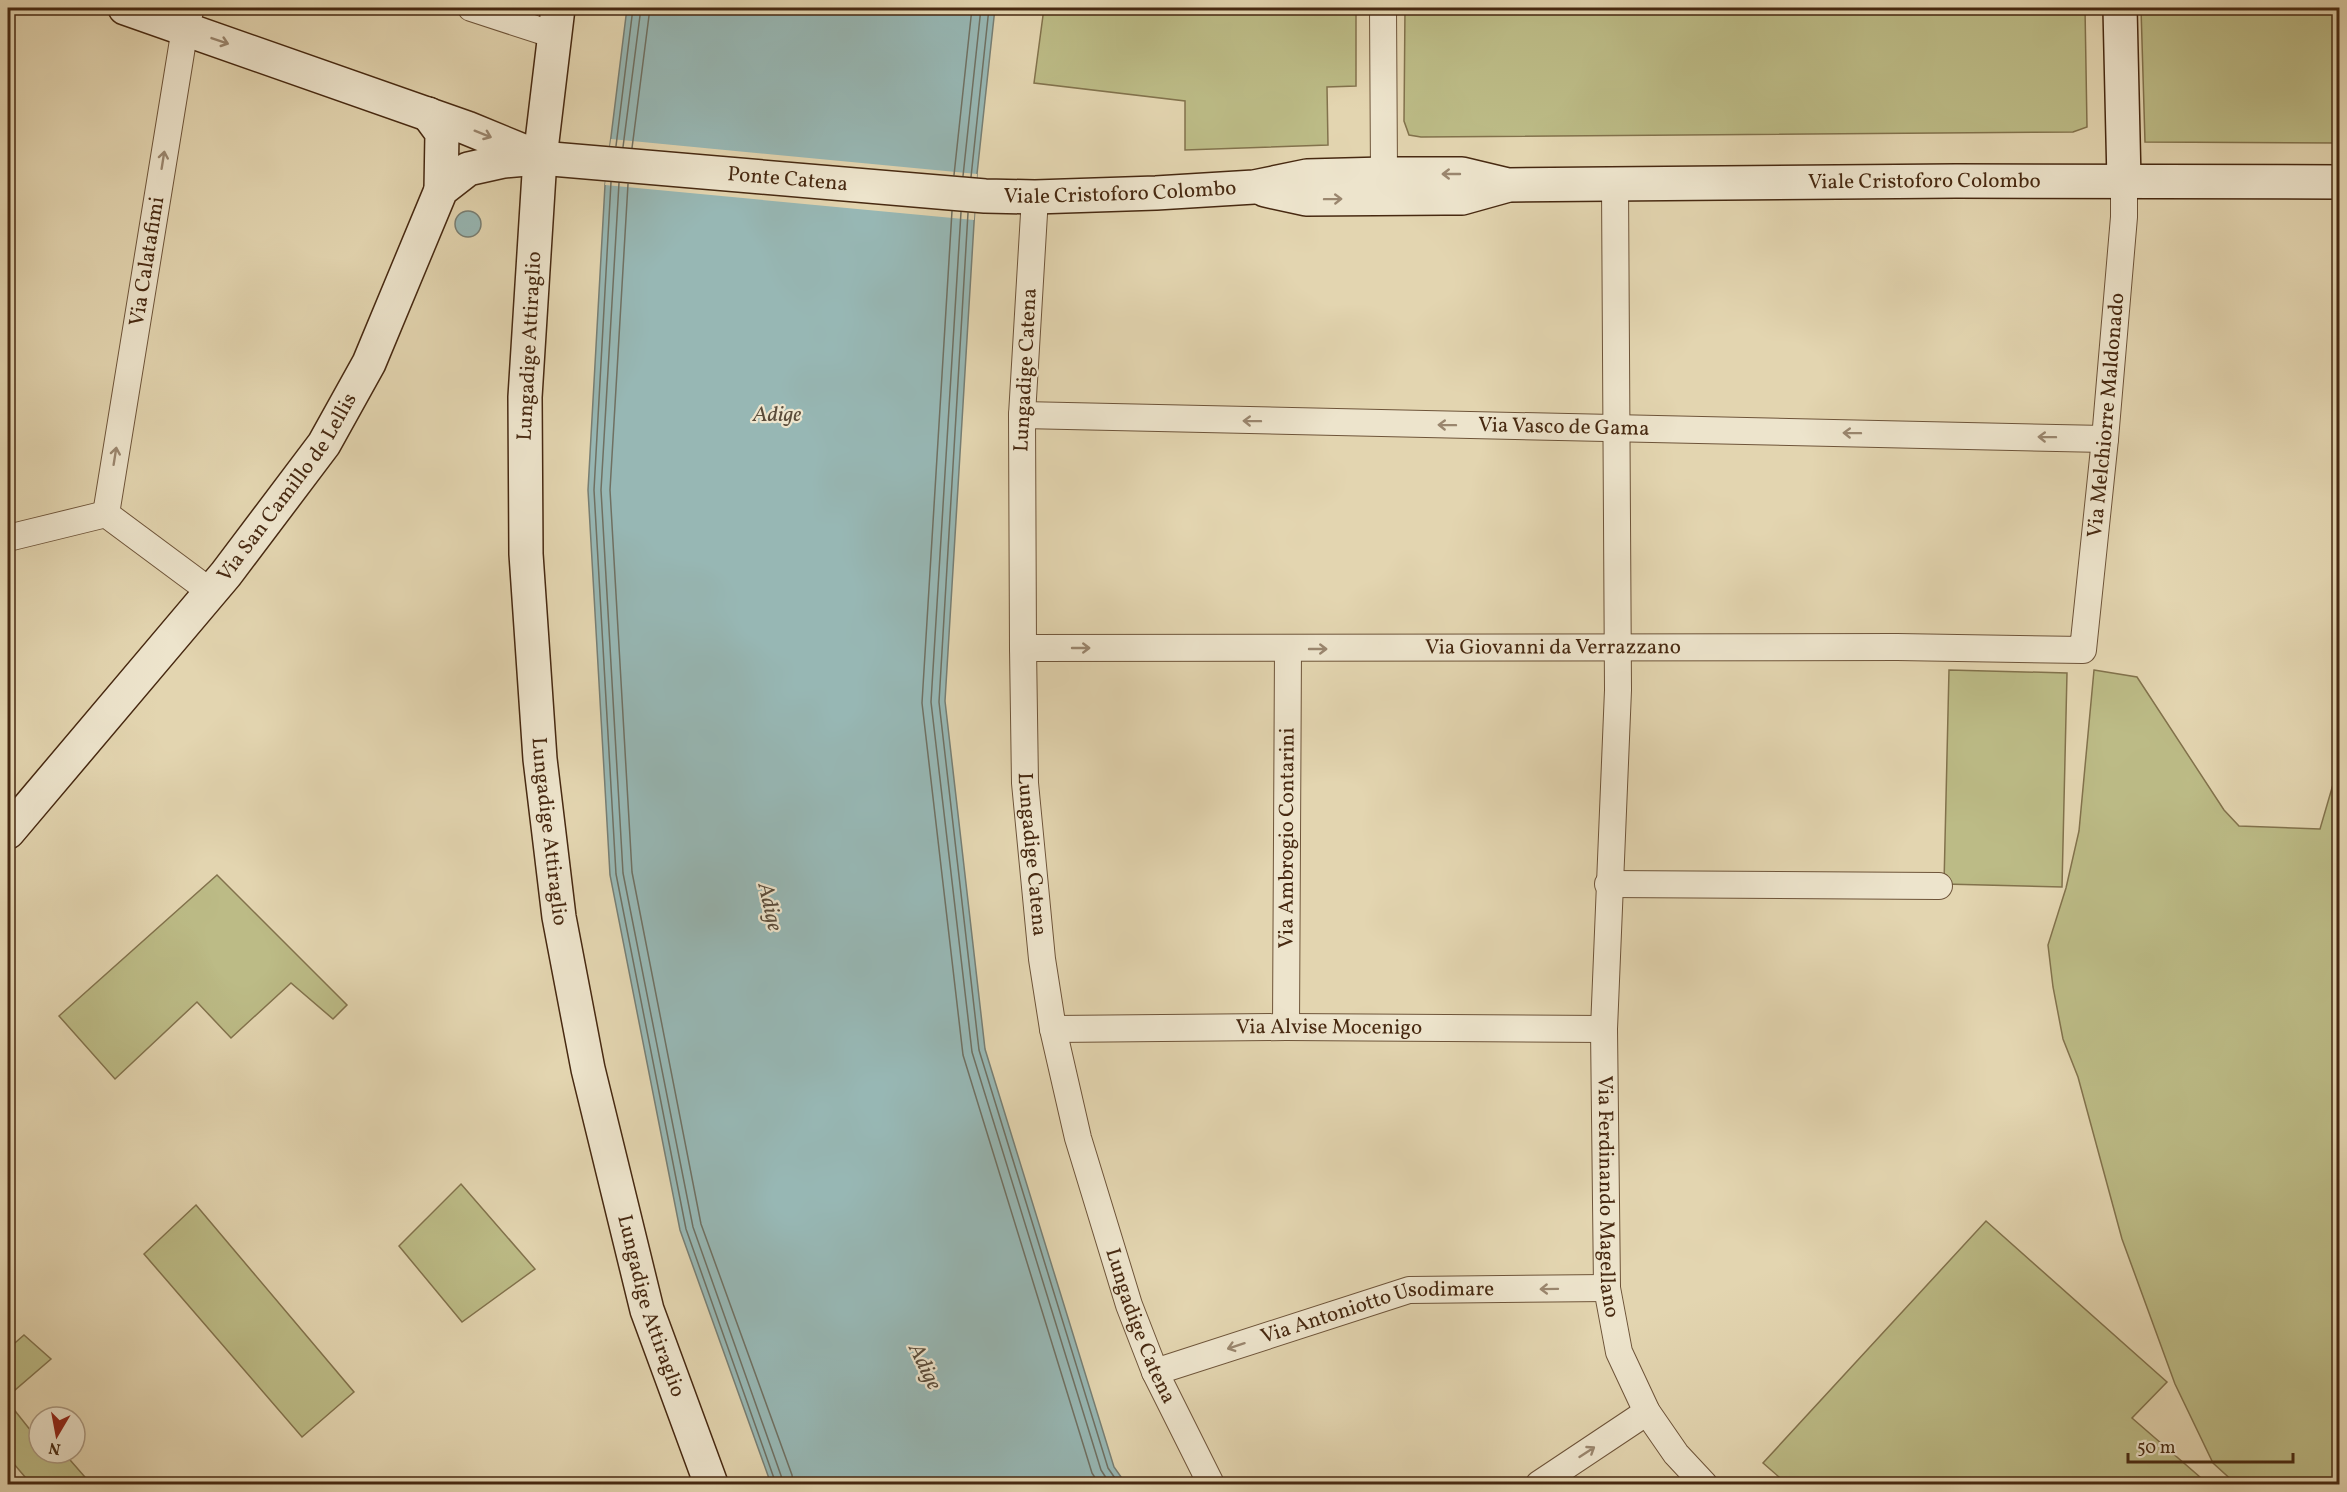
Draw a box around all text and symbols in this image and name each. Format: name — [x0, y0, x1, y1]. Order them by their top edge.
one-way arrow — [210, 36, 228, 47]
one-way arrow — [473, 129, 492, 140]
one-way arrow — [158, 150, 169, 170]
street label: Ponte Catena — [726, 160, 849, 199]
street label: Viale Cristoforo Colombo — [1808, 166, 2041, 197]
one-way arrow — [1441, 168, 1461, 180]
street label: Viale Cristoforo Colombo — [1003, 174, 1237, 212]
one-way arrow — [1322, 193, 1342, 205]
street label: Via Calatafimi — [122, 194, 172, 328]
street label: Lungadige Attiraglio — [511, 251, 549, 441]
street label: Lungadige Catena — [1007, 287, 1045, 453]
street label: Via Melchiorre Maldonado — [2080, 292, 2132, 539]
street label: Via San Camillo de Lellis — [211, 388, 364, 588]
water label: Adige — [752, 400, 801, 431]
street label: Via Vasco de Gama — [1478, 411, 1650, 443]
one-way arrow — [1242, 415, 1262, 426]
one-way arrow — [1437, 419, 1457, 431]
one-way arrow — [1842, 427, 1862, 438]
one-way arrow — [2037, 431, 2057, 442]
one-way arrow — [110, 447, 121, 466]
street label: Via Giovanni da Verrazzano — [1425, 633, 1681, 662]
one-way arrow — [1071, 642, 1091, 654]
one-way arrow — [1308, 643, 1328, 655]
street label: Via Ambrogio Contarini — [1272, 727, 1302, 949]
street label: Lungadige Attiraglio — [524, 736, 575, 928]
street label: Lungadige Catena — [1010, 772, 1054, 938]
water label: Adige — [748, 879, 790, 934]
street label: Via Alvise Mocenigo — [1236, 1012, 1422, 1042]
street label: Via Ferdinando Magellano — [1590, 1075, 1627, 1320]
street label: Lungadige Attiraglio — [610, 1212, 692, 1401]
street label: Lungadige Catena — [1098, 1245, 1183, 1409]
street label: Via Antoniotto Usodimare — [1257, 1275, 1494, 1351]
one-way arrow — [1539, 1283, 1559, 1294]
water label: Adige — [899, 1337, 949, 1396]
one-way arrow — [1227, 1341, 1246, 1352]
north arrow — [27, 1405, 87, 1465]
scale bar — [2128, 1426, 2293, 1464]
text: N — [47, 1436, 62, 1460]
text: 50 m — [2137, 1436, 2176, 1461]
one-way arrow — [1579, 1446, 1595, 1458]

